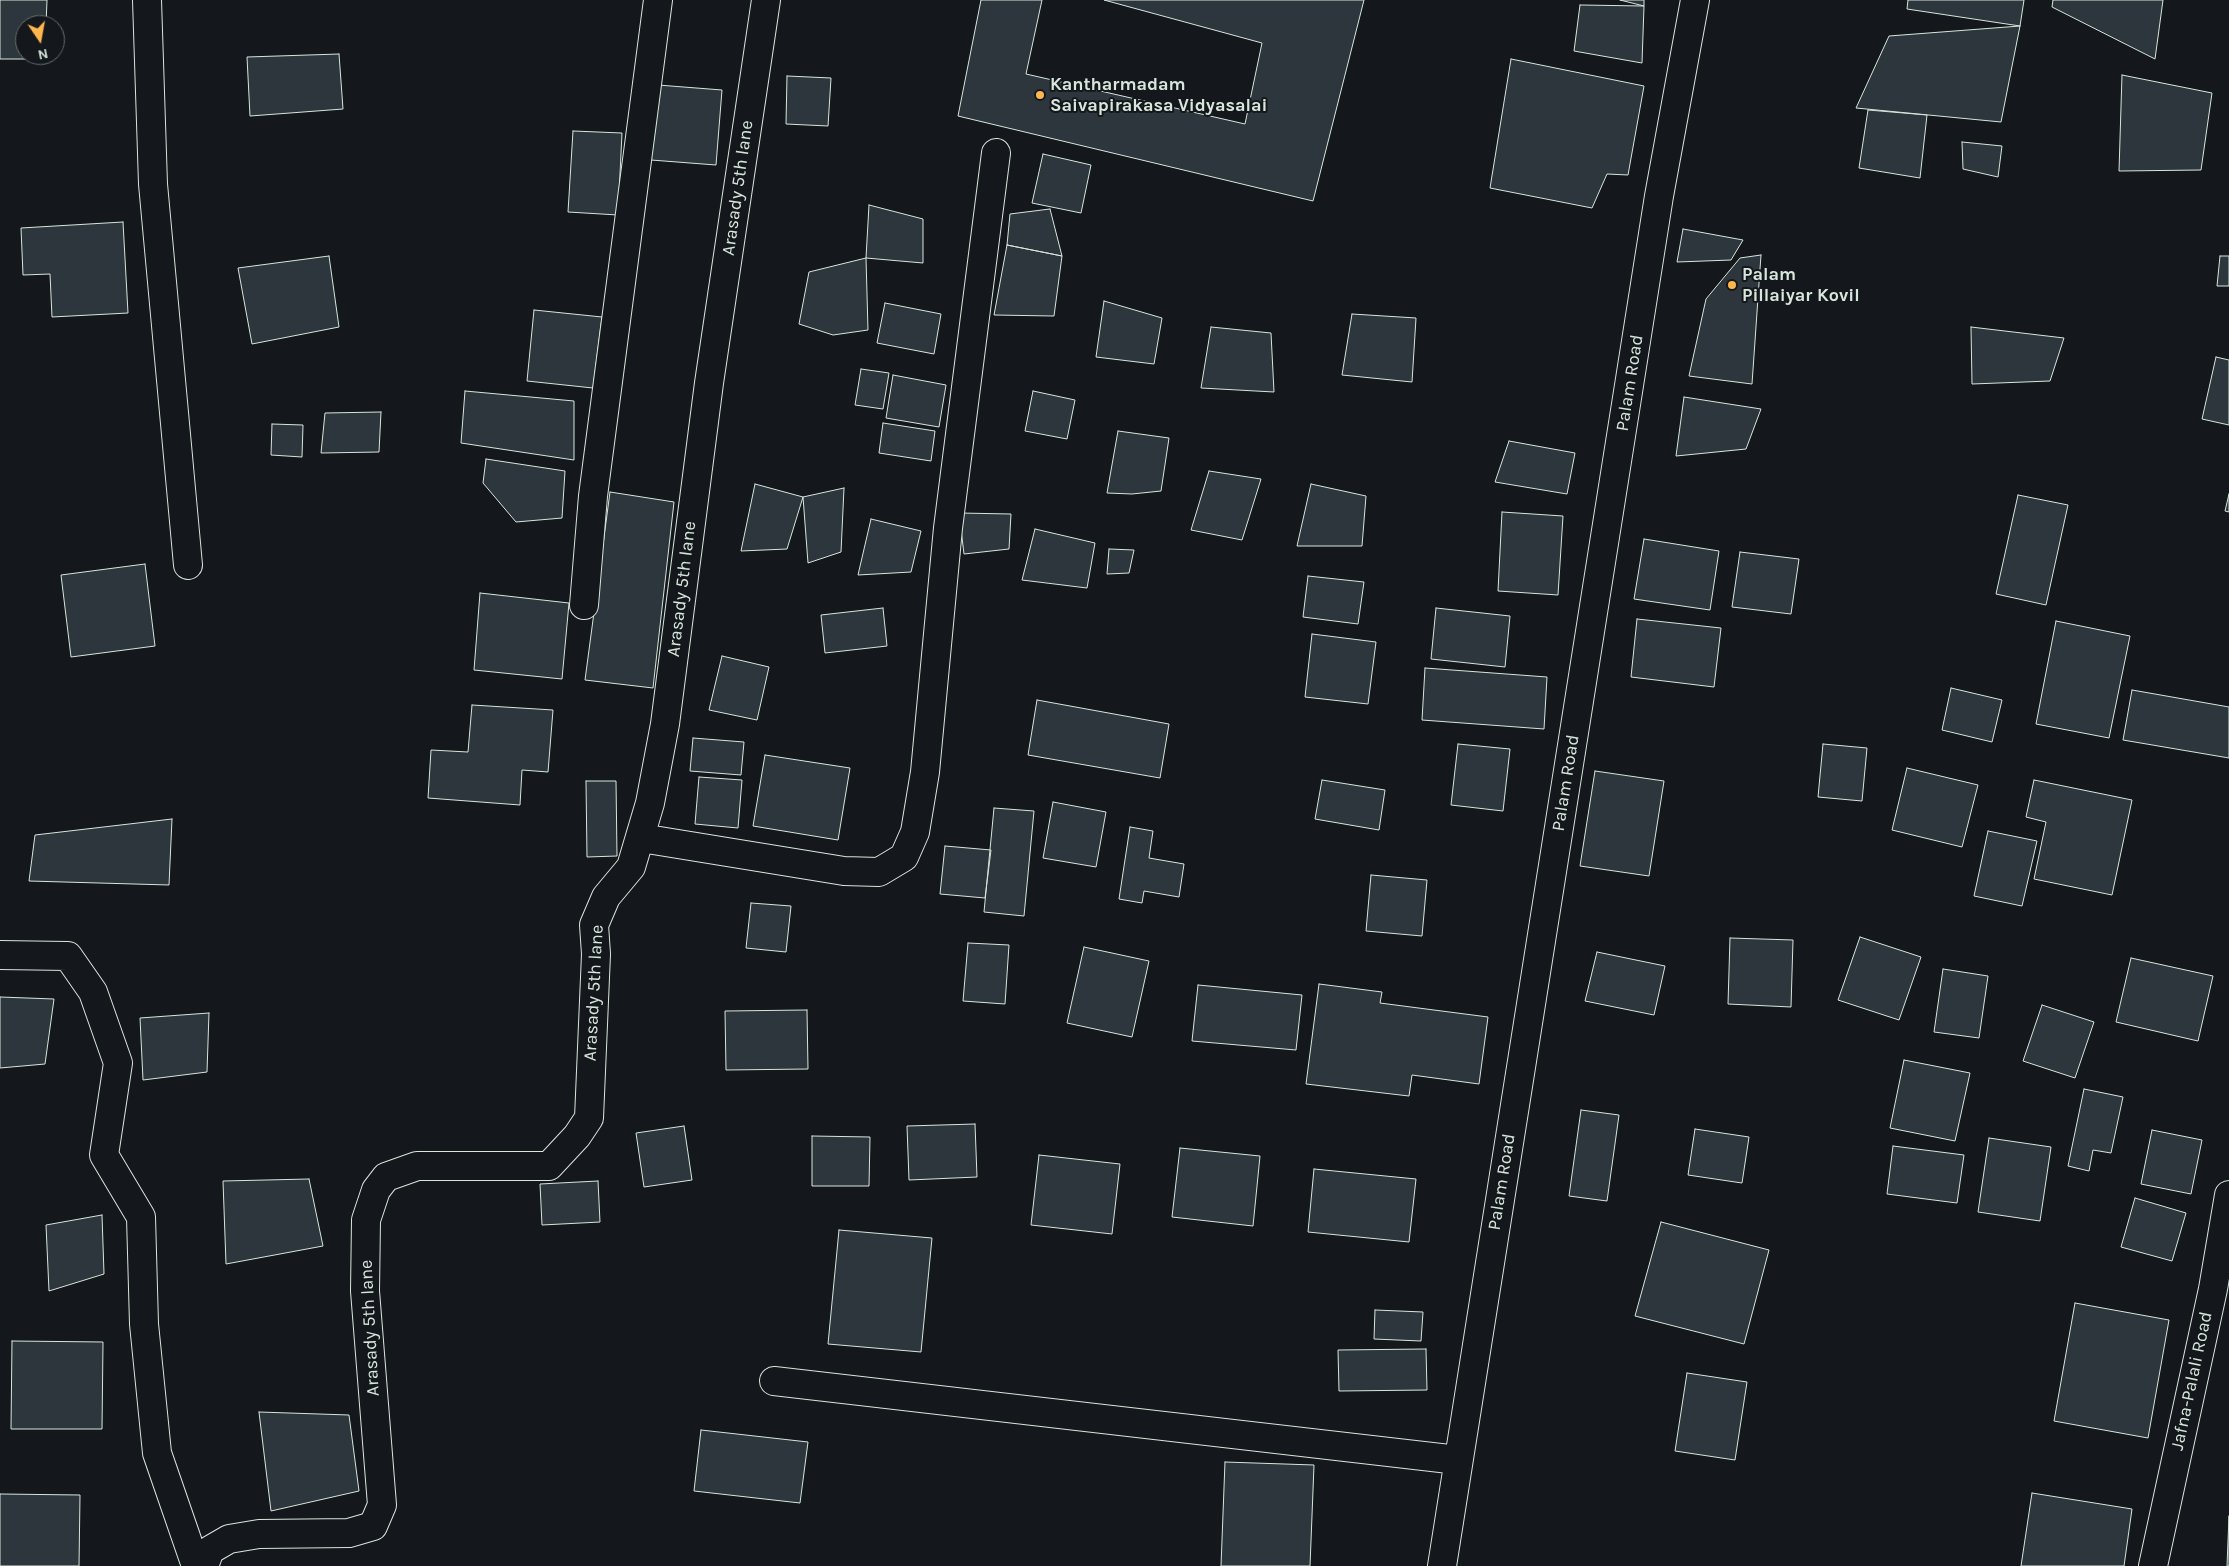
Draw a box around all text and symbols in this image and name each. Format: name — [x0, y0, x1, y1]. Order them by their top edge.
north arrow — [15, 15, 65, 65]
text: N — [36, 45, 50, 64]
place label: Kantharmadam Saivapirakasa Vidyasalai — [1050, 74, 1267, 116]
marker: Kantharmadam Saivapirakasa Vidyasalai — [1034, 89, 1046, 101]
street label: Arasady 5th lane — [718, 119, 758, 257]
place label: Palam Pillaiyar Kovil — [1742, 264, 1860, 306]
marker: Palam Pillaiyar Kovil — [1726, 279, 1738, 291]
street label: Palam Road — [1612, 333, 1648, 433]
street label: Arasady 5th lane — [663, 520, 701, 658]
street label: Palam Road — [1548, 733, 1584, 833]
street label: Arasady 5th lane — [580, 924, 608, 1062]
street label: Palam Road — [1484, 1132, 1520, 1232]
street label: Arasady 5th lane — [356, 1259, 384, 1397]
street label: Jafna-Palali Road — [2167, 1310, 2217, 1452]

